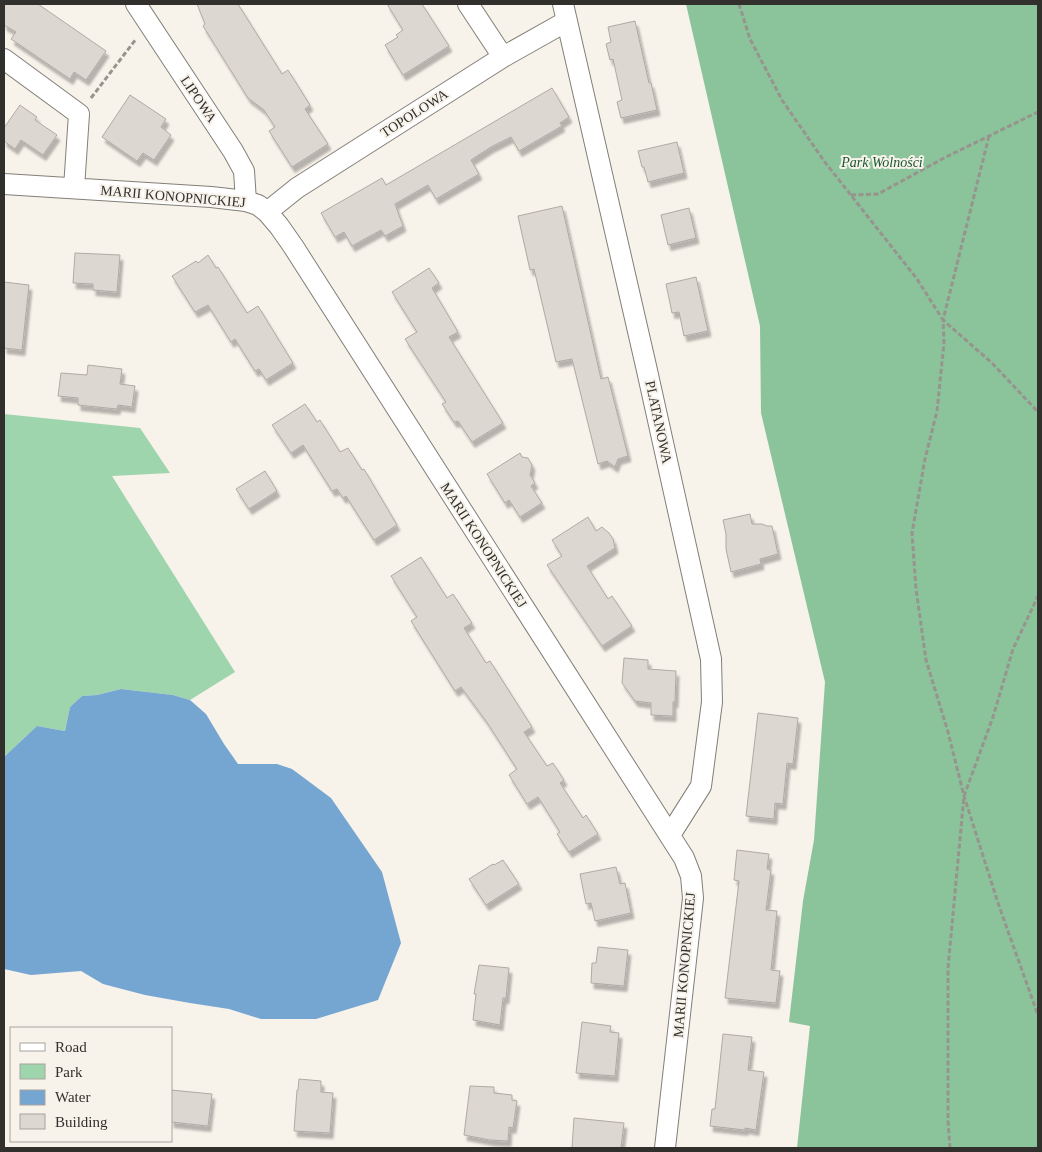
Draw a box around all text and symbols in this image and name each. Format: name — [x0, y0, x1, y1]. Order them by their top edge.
street label: LIPOWA — [178, 73, 220, 126]
street label: TOPOLOWA — [378, 86, 451, 141]
park label: Park Wolności — [840, 155, 923, 170]
street label: MARII KONOPNICKIEJ — [100, 183, 247, 210]
street label: PLATANOWA — [642, 379, 675, 466]
street label: MARII KONOPNICKIEJ — [438, 480, 530, 611]
street label: MARII KONOPNICKIEJ — [671, 891, 698, 1038]
legend — [10, 1027, 172, 1142]
text: Road — [55, 1039, 87, 1055]
text: Park — [55, 1064, 83, 1080]
text: Water — [55, 1089, 90, 1105]
text: Building — [55, 1114, 108, 1130]

